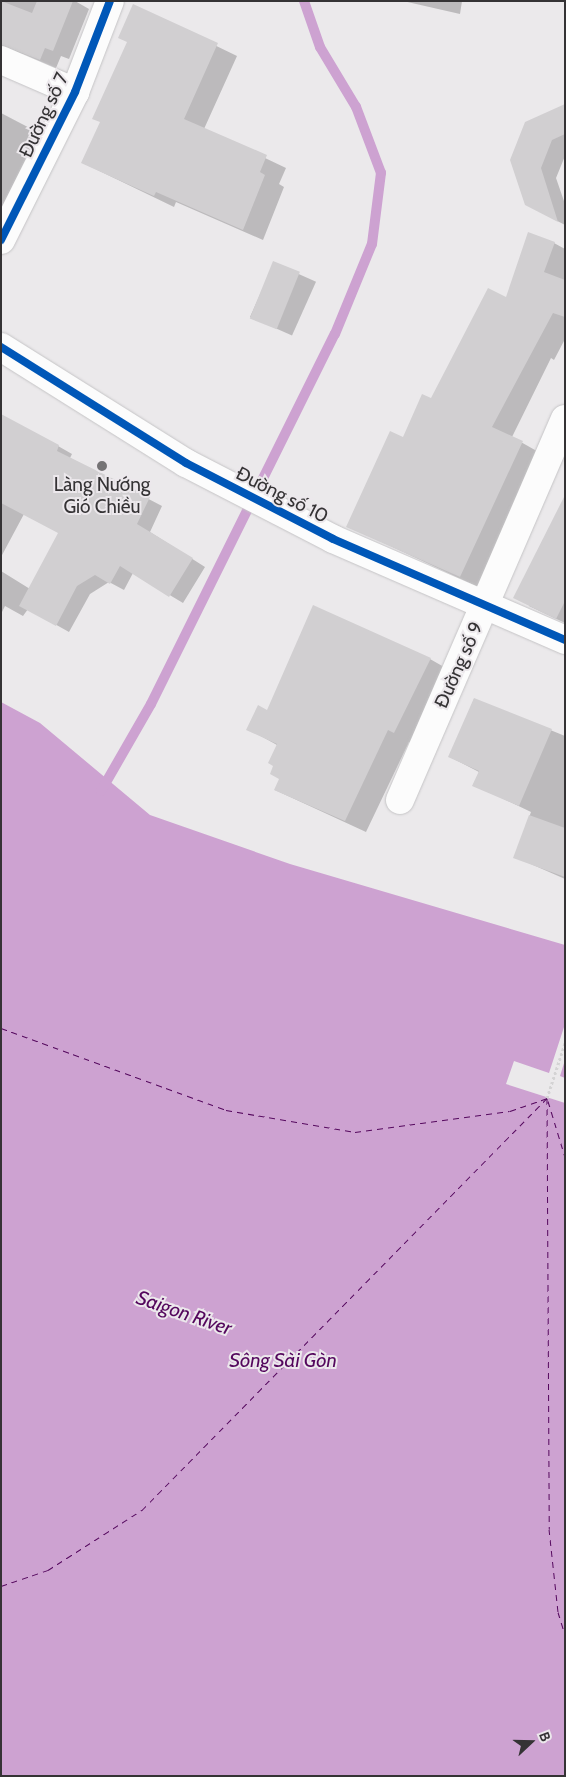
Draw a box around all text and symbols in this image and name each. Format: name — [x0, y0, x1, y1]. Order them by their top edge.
street label: Đường số 7 — [14, 69, 74, 161]
marker: Làng Nướng Gió Chiều — [96, 460, 108, 472]
street label: Đường số 10 — [232, 462, 332, 528]
place label: Làng Nướng Gió Chiều — [54, 474, 150, 518]
street label: Đường số 9 — [430, 618, 488, 712]
water label: Saigon River — [133, 1286, 235, 1340]
water label: Sông Sài Gòn — [229, 1348, 337, 1372]
north arrow — [506, 1717, 556, 1767]
text: B — [535, 1729, 555, 1744]

